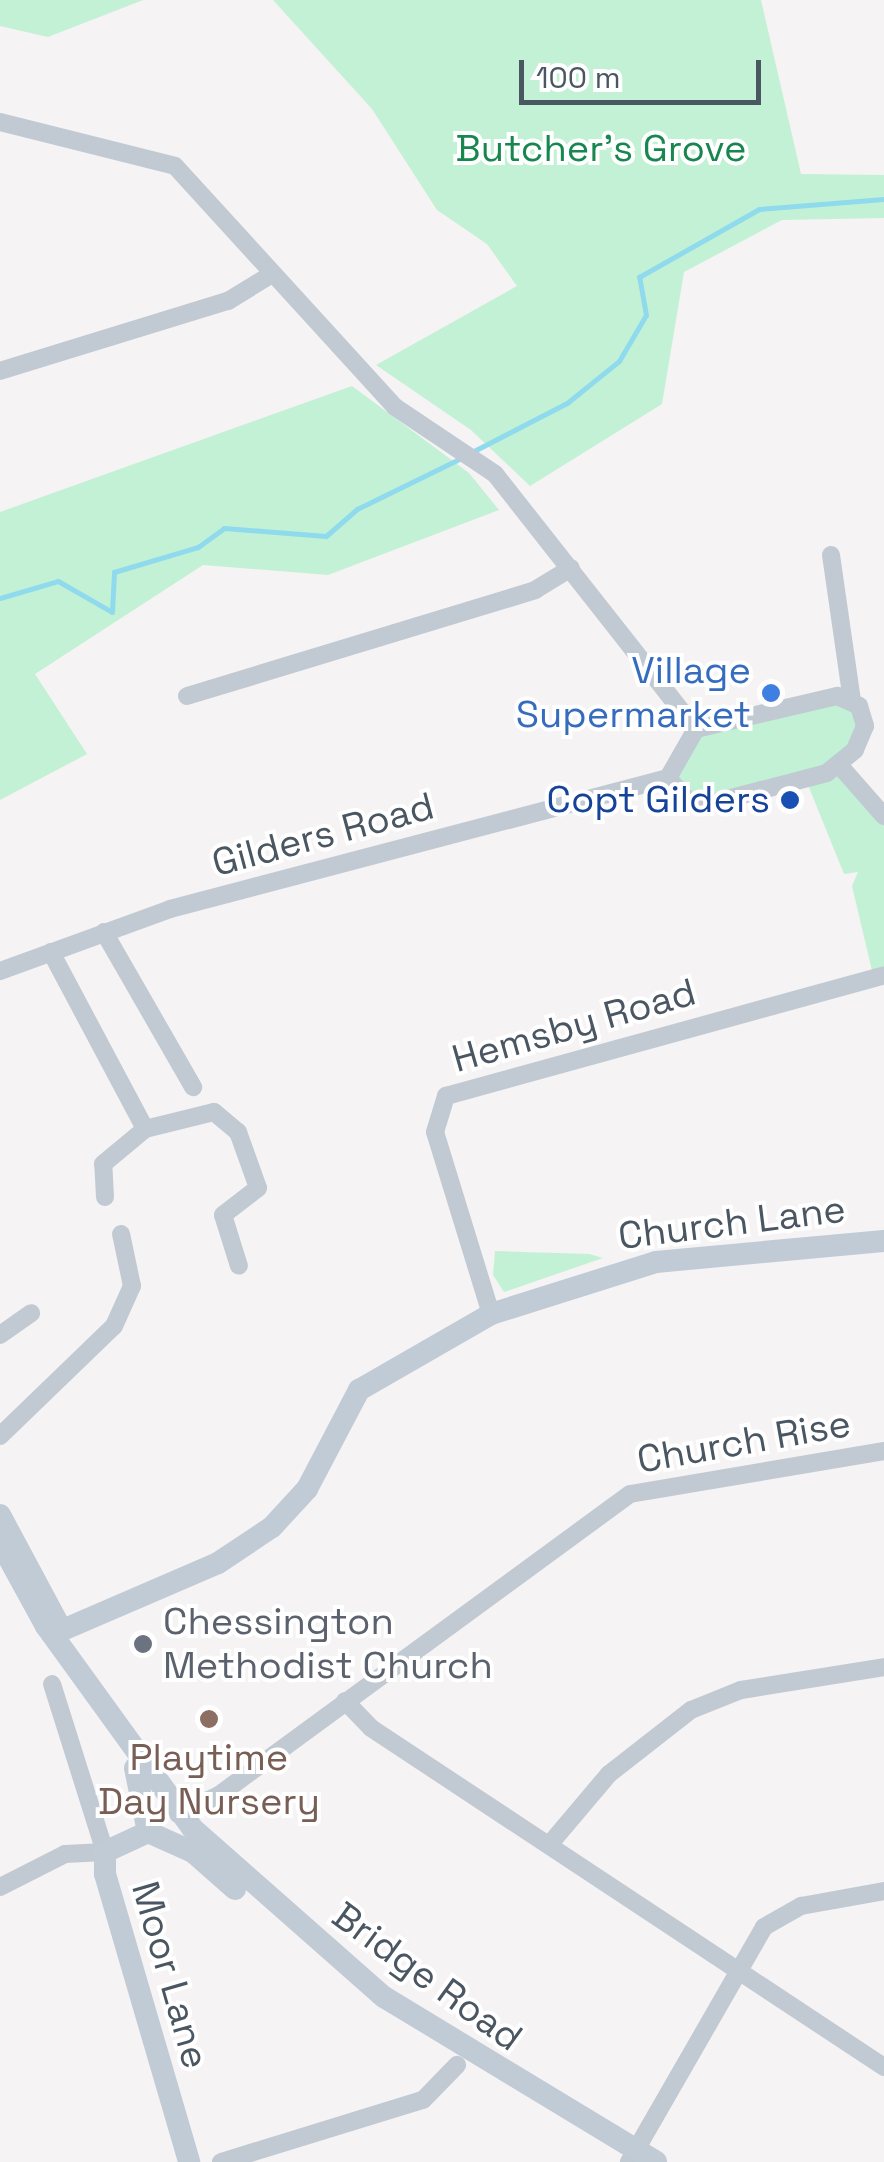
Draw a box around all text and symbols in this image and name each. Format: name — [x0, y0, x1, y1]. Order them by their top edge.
scale bar — [524, 40, 766, 102]
text: 100 m — [536, 58, 621, 97]
park label: Butcher's Grove — [456, 126, 746, 172]
place label: Village Supermarket — [516, 648, 751, 738]
marker: Village Supermarket — [760, 682, 782, 704]
place label: Copt Gilders — [547, 777, 770, 823]
street label: Gilders Road — [207, 784, 439, 886]
marker: Copt Gilders — [779, 789, 801, 811]
street label: Hemsby Road — [447, 970, 701, 1082]
street label: Church Lane — [616, 1186, 848, 1260]
street label: Church Rise — [634, 1401, 854, 1483]
place label: Chessington Methodist Church — [163, 1599, 493, 1688]
marker: Chessington Methodist Church — [132, 1633, 154, 1655]
marker: Playtime Day Nursery — [198, 1708, 220, 1730]
place label: Playtime Day Nursery — [98, 1735, 320, 1825]
street label: Moor Lane — [122, 1876, 218, 2074]
street label: Bridge Road — [323, 1893, 531, 2061]

